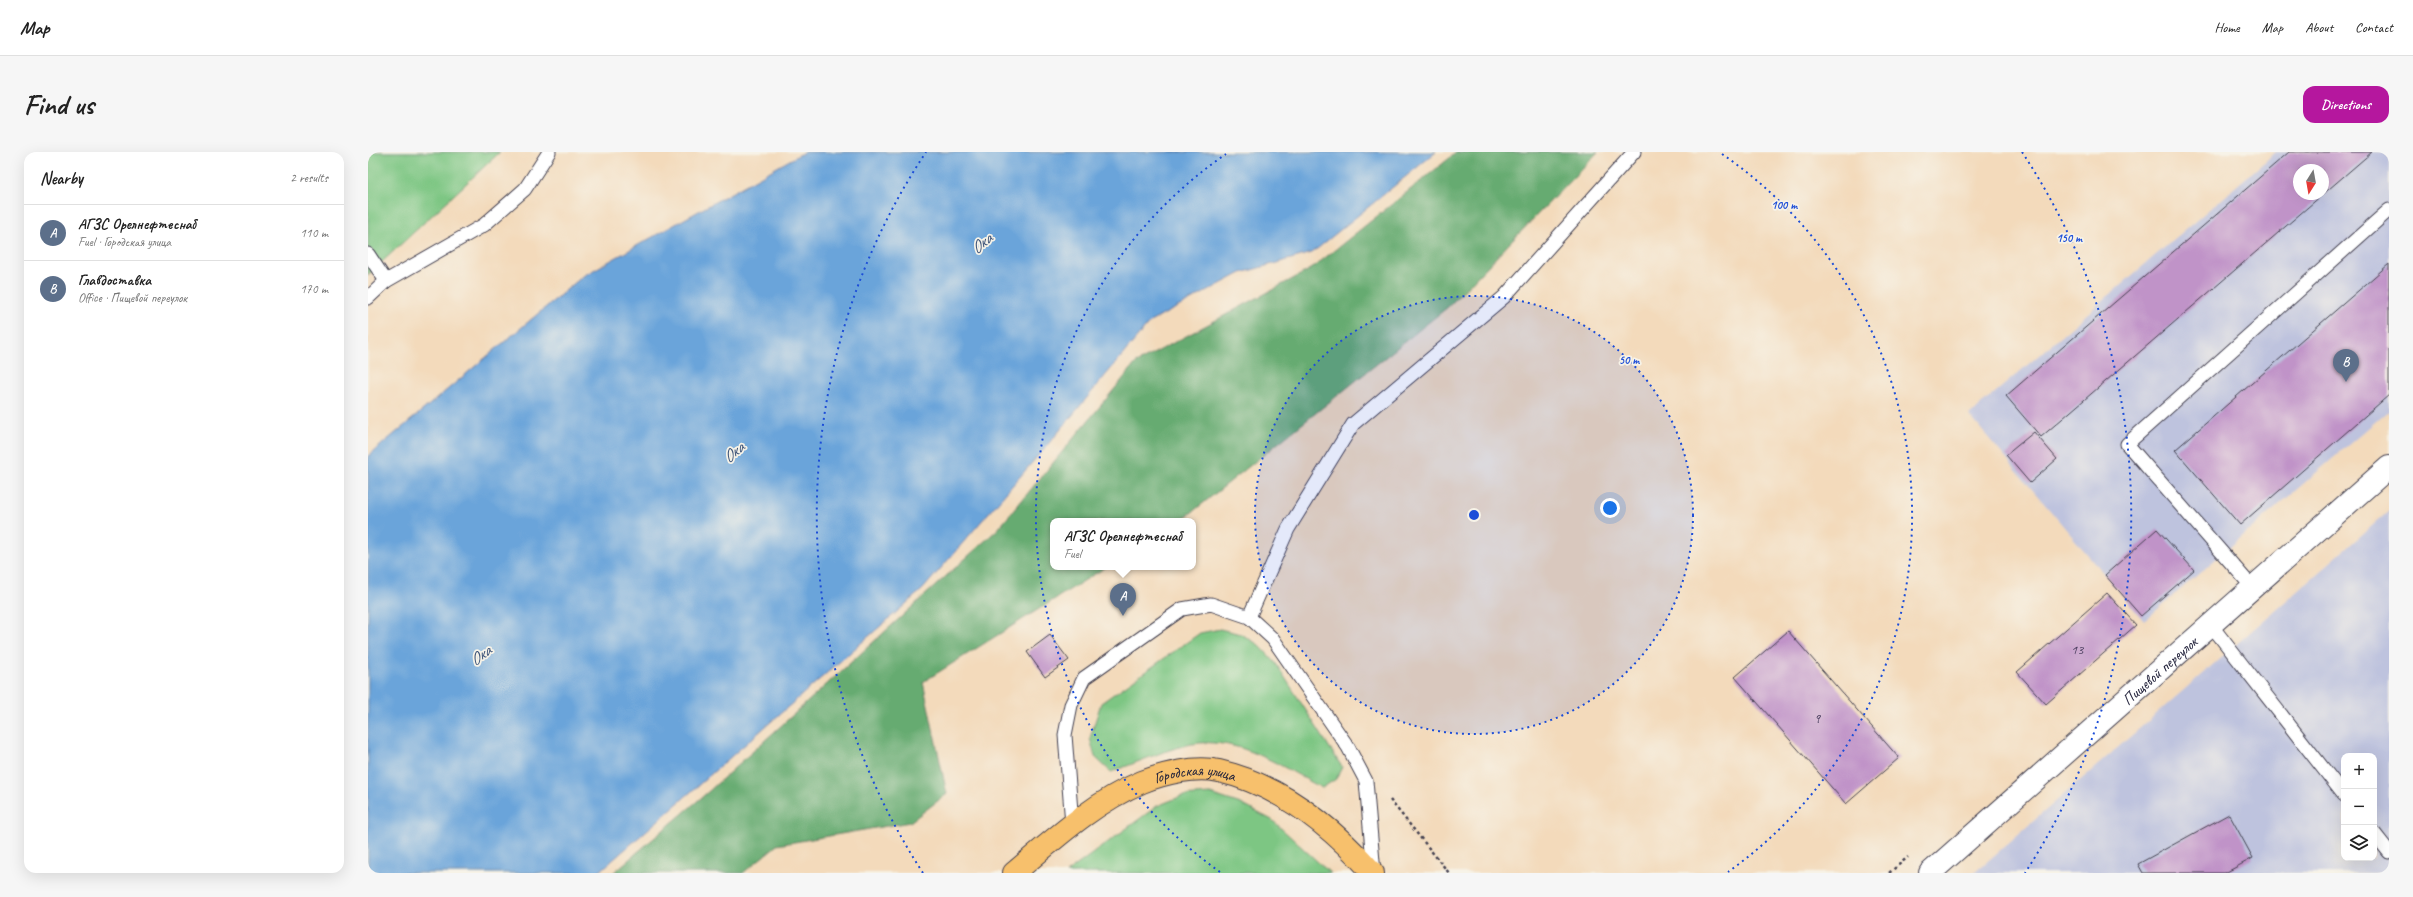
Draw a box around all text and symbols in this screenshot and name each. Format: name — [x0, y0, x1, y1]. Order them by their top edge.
text: Map — [20, 16, 50, 40]
text: Home — [2214, 19, 2240, 36]
text: Map — [2262, 19, 2283, 36]
text: About — [2305, 19, 2333, 36]
text: Contact — [2355, 19, 2393, 36]
button: Directions — [2303, 86, 2389, 123]
text: Find us — [24, 87, 94, 122]
north arrow — [2293, 164, 2329, 200]
text: Nearby — [40, 168, 83, 189]
text: 2 results — [290, 170, 328, 186]
text: 100 m — [1771, 197, 1798, 213]
text: АГЗС Орелнефтеснаб — [78, 215, 196, 234]
text: A — [50, 225, 56, 241]
text: 110 m — [300, 225, 328, 241]
water label: Ока — [966, 227, 998, 259]
text: 150 m — [2056, 230, 2083, 246]
text: Fuel · Городская улица — [78, 234, 171, 250]
text: Главдоставка — [78, 271, 151, 290]
text: B — [50, 281, 56, 297]
text: 170 m — [300, 281, 328, 297]
text: Office · Пищевой переулок — [78, 290, 187, 306]
pin: B — [2333, 349, 2359, 382]
text: 50 m — [1619, 352, 1640, 368]
water label: Ока — [718, 436, 750, 468]
your location — [1600, 498, 1620, 518]
centre of rings — [1467, 508, 1481, 522]
popup — [1050, 518, 1196, 570]
text: АГЗС Орелнефтеснаб — [1064, 527, 1182, 546]
text: Fuel — [1064, 546, 1081, 562]
pin: A — [1110, 583, 1136, 616]
street label: Пищевой переулок — [2118, 631, 2203, 710]
water label: Ока — [465, 639, 497, 670]
house number: 13 — [2071, 641, 2085, 658]
house number: 9 — [1814, 710, 1822, 727]
map controls — [2341, 753, 2377, 861]
button: + — [2341, 753, 2377, 789]
street label: Городская улица — [1151, 760, 1239, 788]
button: − — [2341, 789, 2377, 825]
button: layers — [2341, 825, 2377, 861]

